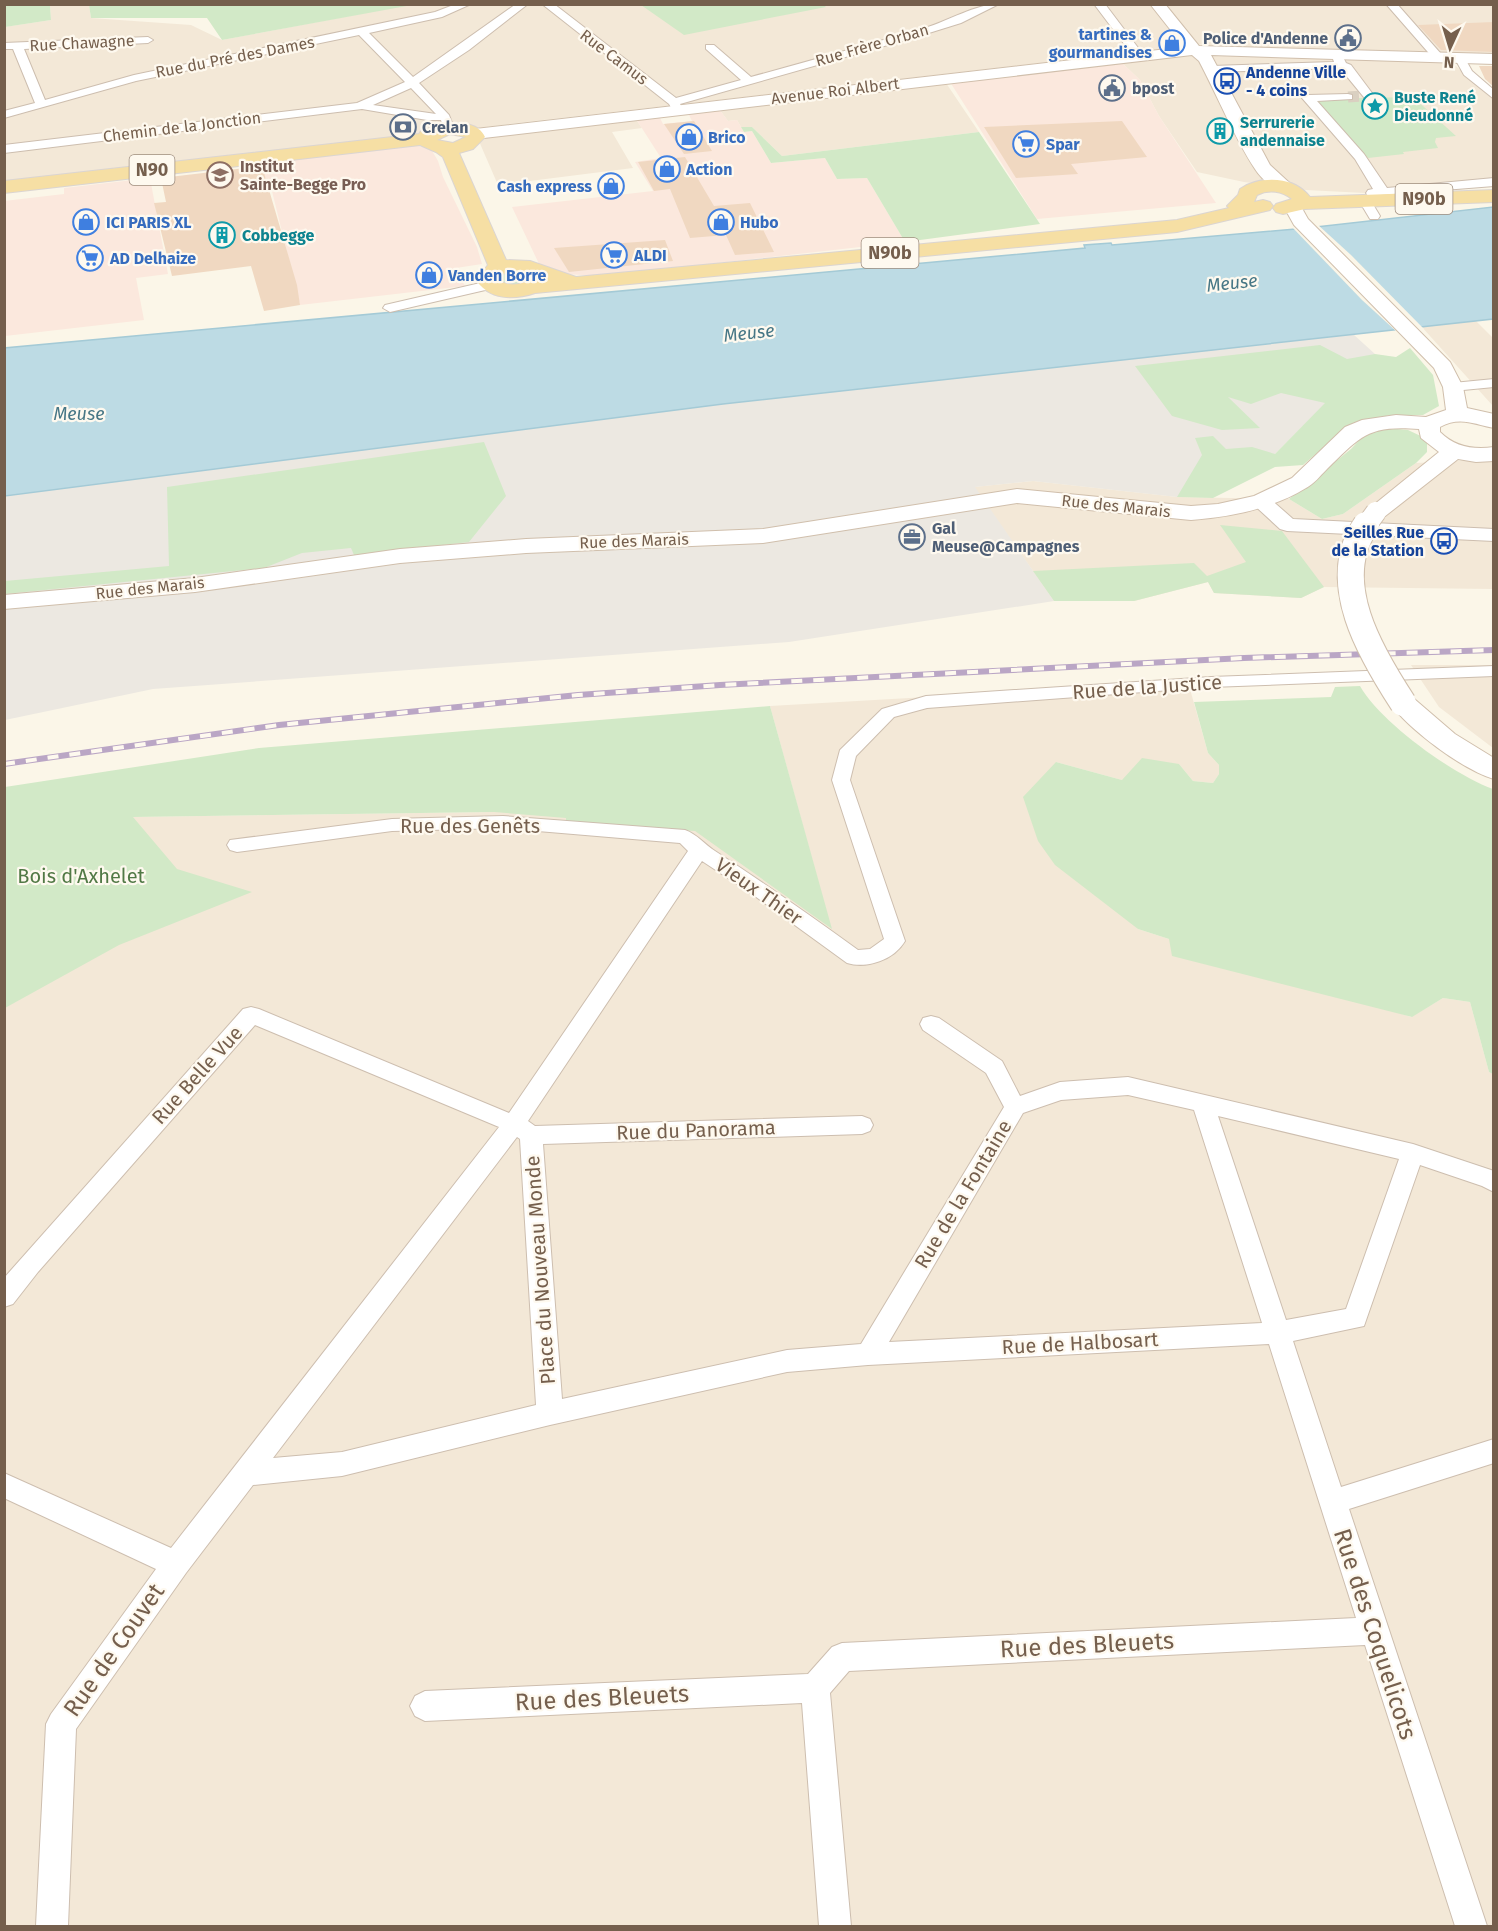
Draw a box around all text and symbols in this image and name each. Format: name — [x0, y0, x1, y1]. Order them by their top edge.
north arrow — [1420, 18, 1480, 78]
street label: Rue Frère Orban — [813, 20, 931, 70]
public building icon: Police d'Andenne — [1333, 23, 1363, 53]
street label: Rue Camus — [576, 25, 652, 89]
place label: tartines & gourmandises — [1049, 25, 1152, 62]
shop icon: tartines & gourmandises — [1157, 28, 1187, 58]
place label: Police d'Andenne — [1203, 29, 1328, 48]
street label: Rue Chawagne — [29, 31, 135, 55]
street label: Rue du Pré des Dames — [154, 32, 316, 82]
text: N — [1443, 53, 1455, 72]
place label: Andenne Ville - 4 coins — [1245, 63, 1346, 100]
bus stop icon: Andenne Ville - 4 coins — [1212, 66, 1242, 96]
public building icon: bpost — [1097, 73, 1127, 103]
street label: Avenue Roi Albert — [770, 74, 900, 108]
place label: bpost — [1132, 79, 1175, 98]
place label: Buste René Dieudonné — [1394, 88, 1476, 125]
place icon: Buste René Dieudonné — [1360, 91, 1390, 121]
street label: Chemin de la Jonction — [102, 108, 262, 146]
bank icon: Crelan — [388, 112, 418, 142]
place label: Serrurerie andennaise — [1240, 113, 1325, 150]
building icon: Serrurerie andennaise — [1205, 116, 1235, 146]
place label: Crelan — [422, 118, 468, 137]
shop icon: Brico — [674, 122, 704, 152]
place label: Brico — [708, 128, 746, 147]
supermarket icon: Spar — [1011, 129, 1041, 159]
place label: Spar — [1046, 135, 1080, 154]
shop icon: Action — [652, 154, 682, 184]
road number: N90 — [130, 155, 174, 185]
place label: Institut Sainte-Begge Pro — [240, 157, 366, 194]
school or university icon: Institut Sainte-Begge Pro — [205, 160, 235, 190]
place label: Action — [685, 160, 732, 179]
shop icon: Cash express — [596, 171, 626, 201]
place label: Cash express — [497, 177, 592, 196]
road number: N90b — [1396, 184, 1452, 214]
shop icon: ICI PARIS XL — [71, 207, 101, 237]
shop icon: Hubo — [706, 207, 736, 237]
place label: ICI PARIS XL — [106, 213, 191, 232]
place label: Hubo — [740, 213, 779, 232]
building icon: Cobbegge — [207, 220, 237, 250]
place label: Cobbegge — [242, 226, 314, 245]
road number: N90b — [862, 238, 918, 268]
supermarket icon: ALDI — [599, 240, 629, 270]
supermarket icon: AD Delhaize — [75, 243, 105, 273]
place label: ALDI — [633, 246, 667, 265]
place label: AD Delhaize — [109, 249, 196, 268]
shop icon: Vanden Borre — [414, 260, 444, 290]
place label: Vanden Borre — [447, 266, 547, 285]
water label: Meuse — [1205, 269, 1259, 297]
water label: Meuse — [722, 319, 776, 347]
water label: Meuse — [53, 403, 105, 425]
street label: Rue des Marais — [1061, 491, 1171, 521]
place label: Gal Meuse@Campagnes — [932, 519, 1080, 556]
office icon: Gal Meuse@Campagnes — [897, 522, 927, 552]
place label: Seilles Rue de la Station — [1331, 523, 1424, 560]
bus stop icon: Seilles Rue de la Station — [1429, 526, 1459, 556]
street label: Rue des Marais — [579, 530, 689, 552]
street label: Rue des Marais — [95, 573, 205, 603]
street label: Rue de la Justice — [1071, 670, 1223, 704]
street label: Rue des Genêts — [400, 814, 540, 838]
street label: Vieux Thier — [711, 852, 807, 930]
park label: Bois d'Axhelet — [17, 864, 146, 888]
street label: Rue Belle Vue — [147, 1021, 247, 1129]
street label: Rue du Panorama — [616, 1115, 776, 1145]
street label: Rue de la Fontaine — [909, 1115, 1017, 1273]
street label: Place du Nouveau Monde — [520, 1155, 560, 1385]
street label: Rue de Halbosart — [1001, 1327, 1160, 1359]
street label: Rue des Coquelicots — [1328, 1525, 1422, 1743]
street label: Rue de Couvet — [58, 1578, 170, 1722]
street label: Rue des Bleuets — [999, 1626, 1175, 1664]
street label: Rue des Bleuets — [514, 1679, 690, 1717]

